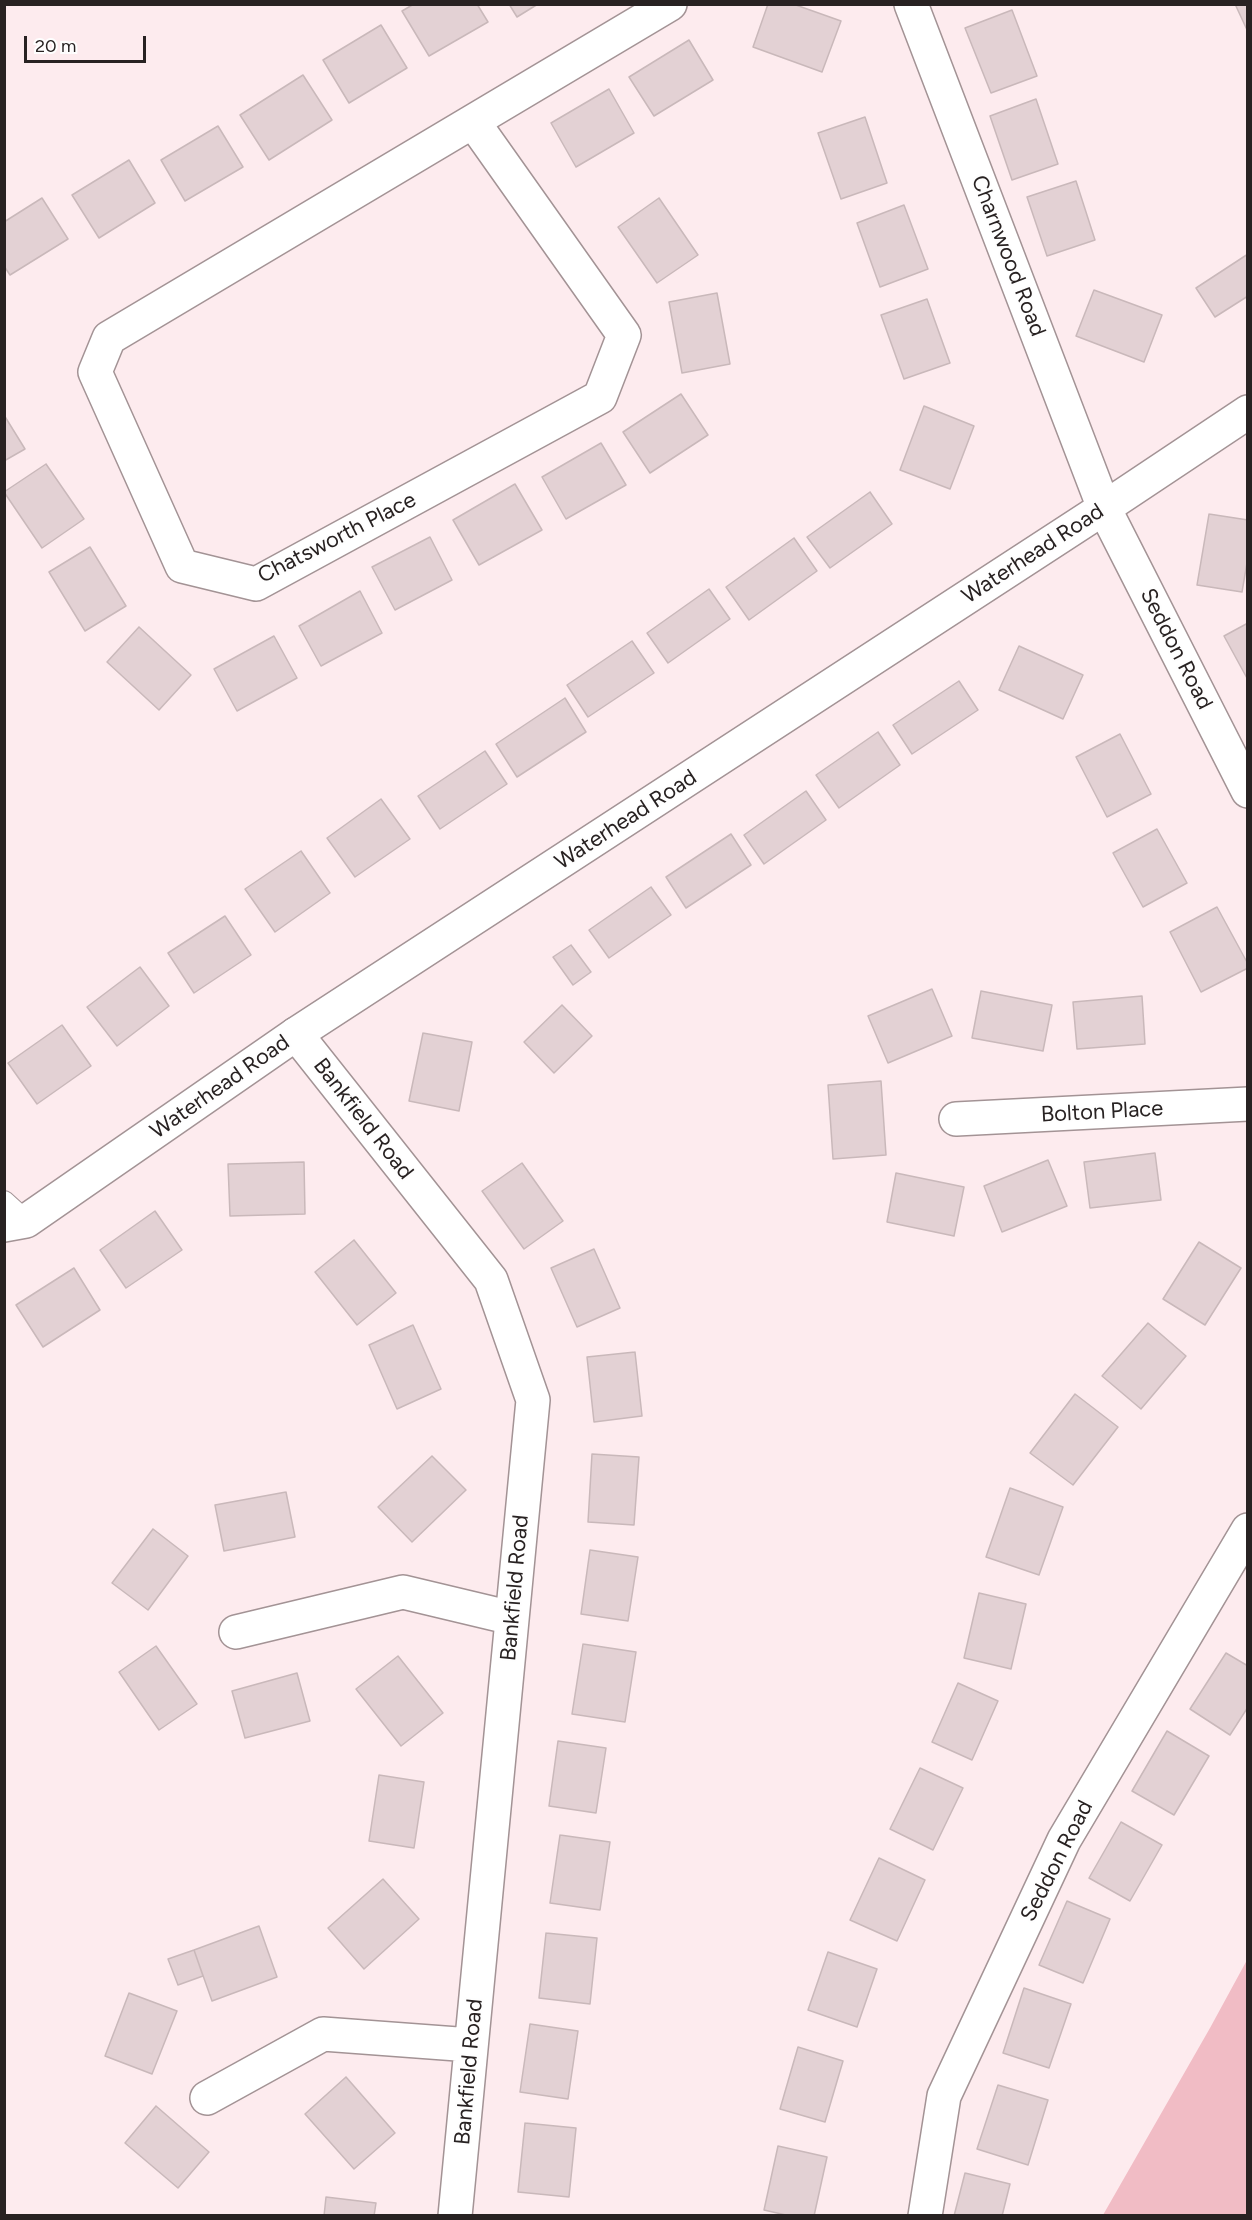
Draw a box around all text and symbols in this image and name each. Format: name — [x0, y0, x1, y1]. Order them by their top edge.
scale bar — [27, 24, 148, 62]
text: 20 m — [35, 35, 76, 57]
street label: Charnwood Road — [965, 172, 1051, 340]
street label: Chatsworth Place — [254, 487, 420, 589]
street label: Waterhead Road — [957, 498, 1109, 610]
street label: Seddon Road — [1134, 584, 1218, 714]
street label: Waterhead Road — [550, 764, 702, 876]
street label: Waterhead Road — [145, 1029, 295, 1145]
street label: Bankfield Road — [307, 1053, 419, 1185]
street label: Bolton Place — [1040, 1096, 1164, 1128]
street label: Bankfield Road — [495, 1514, 535, 1662]
street label: Seddon Road — [1015, 1796, 1099, 1926]
street label: Bankfield Road — [449, 1998, 489, 2146]

